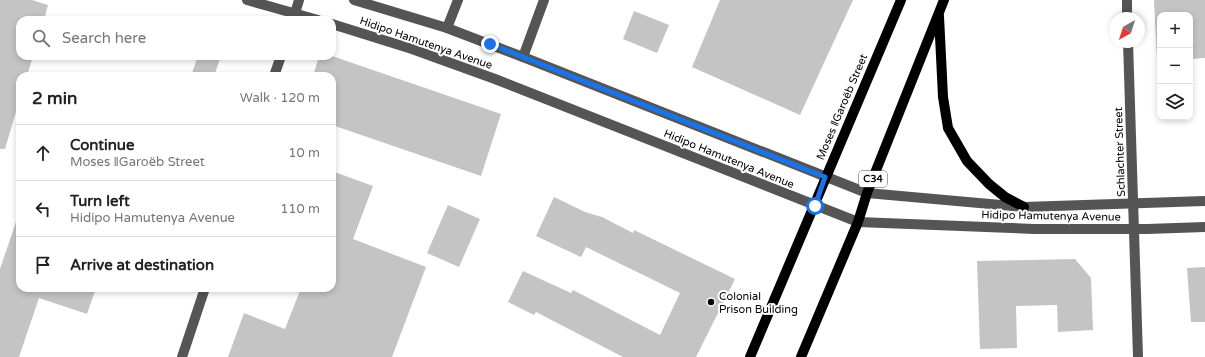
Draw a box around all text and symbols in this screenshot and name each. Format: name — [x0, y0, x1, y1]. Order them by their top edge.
north arrow — [1109, 12, 1145, 48]
map controls — [1157, 12, 1193, 120]
button: + — [1157, 12, 1193, 48]
street label: Hidipo Hamutenya Avenue — [358, 14, 494, 72]
search box — [16, 16, 336, 60]
icon: search — [30, 27, 52, 49]
text: Search here — [62, 29, 146, 47]
route end — [481, 35, 499, 53]
button: − — [1157, 48, 1193, 84]
street label: Moses ǁGaroëb Street — [814, 52, 870, 162]
button: layers — [1157, 84, 1193, 120]
text: 2 min — [32, 88, 77, 109]
text: Walk · 120 m — [240, 90, 320, 106]
street label: Schlachter Street — [1112, 107, 1128, 197]
street label: Hidipo Hamutenya Avenue — [662, 127, 796, 191]
text: Continue — [70, 136, 134, 154]
icon: ahead — [32, 142, 54, 164]
text: 10 m — [288, 145, 320, 161]
text: Moses ǁGaroëb Street — [70, 154, 205, 170]
road number: C34 — [859, 171, 887, 187]
text: Turn left — [70, 192, 130, 210]
route start — [806, 197, 824, 215]
icon: left — [32, 198, 54, 220]
text: 110 m — [280, 201, 320, 217]
street label: Hidipo Hamutenya Avenue — [981, 208, 1121, 224]
text: Hidipo Hamutenya Avenue — [70, 210, 235, 226]
icon: arrive — [32, 254, 54, 276]
text: Arrive at destination — [70, 256, 214, 274]
place label: Colonial Prison Building — [719, 290, 798, 316]
marker: Colonial Prison Building — [706, 297, 716, 307]

